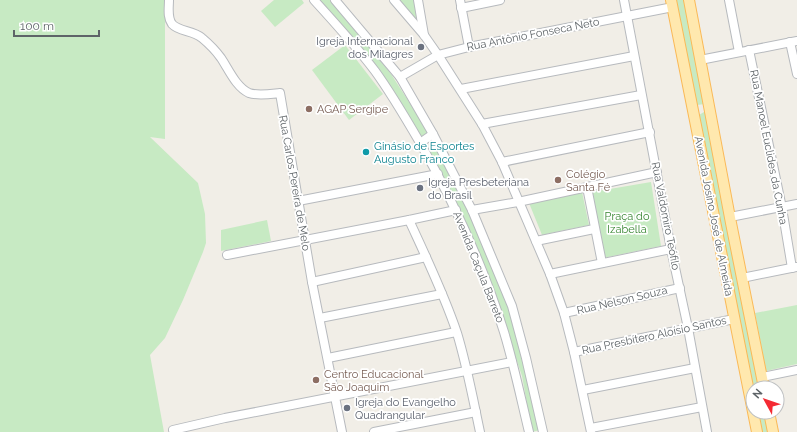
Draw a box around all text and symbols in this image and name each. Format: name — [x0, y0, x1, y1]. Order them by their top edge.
scale bar — [14, 12, 99, 38]
street label: Rua Antônio Fonseca Neto — [466, 15, 601, 54]
text: 100 m — [20, 19, 54, 33]
place label: Igreja Internacional dos Milagres — [316, 35, 413, 61]
marker: Igreja Internacional dos Milagres — [416, 42, 426, 52]
street label: Rua Manoel Euclides da Cunha — [747, 69, 790, 226]
place label: AGAP Sergipe — [317, 103, 389, 116]
marker: AGAP Sergipe — [304, 104, 314, 114]
street label: Rua Carlos Pereira de Melo — [276, 114, 313, 252]
street label: Avenida Josino José de Almeida — [692, 135, 735, 297]
place label: Ginásio de Esportes Augusto Franco — [374, 140, 474, 166]
marker: Ginásio de Esportes Augusto Franco — [361, 147, 371, 157]
street label: Rua Valdomiro Teófilo — [649, 161, 682, 272]
place label: Colégio Santa Fé — [566, 168, 611, 194]
marker: Colégio Santa Fé — [553, 175, 563, 185]
place label: Igreja Presbeteriana do Brasil — [428, 176, 529, 202]
marker: Igreja Presbeteriana do Brasil — [415, 183, 425, 193]
street label: Avenida Caçula Barreto — [450, 210, 507, 325]
park label: Praça do Izabella — [605, 210, 650, 236]
street label: Rua Nelson Souza — [576, 284, 669, 317]
street label: Rua Presbítero Aloísio Santos — [581, 314, 728, 357]
place label: Centro Educacional São Joaquim — [324, 368, 423, 394]
marker: Centro Educacional São Joaquim — [311, 375, 321, 385]
north arrow — [745, 380, 785, 420]
text: N — [750, 386, 765, 401]
place label: Igreja do Evangelho Quadrangular — [355, 396, 456, 422]
marker: Igreja do Evangelho Quadrangular — [342, 403, 352, 413]

